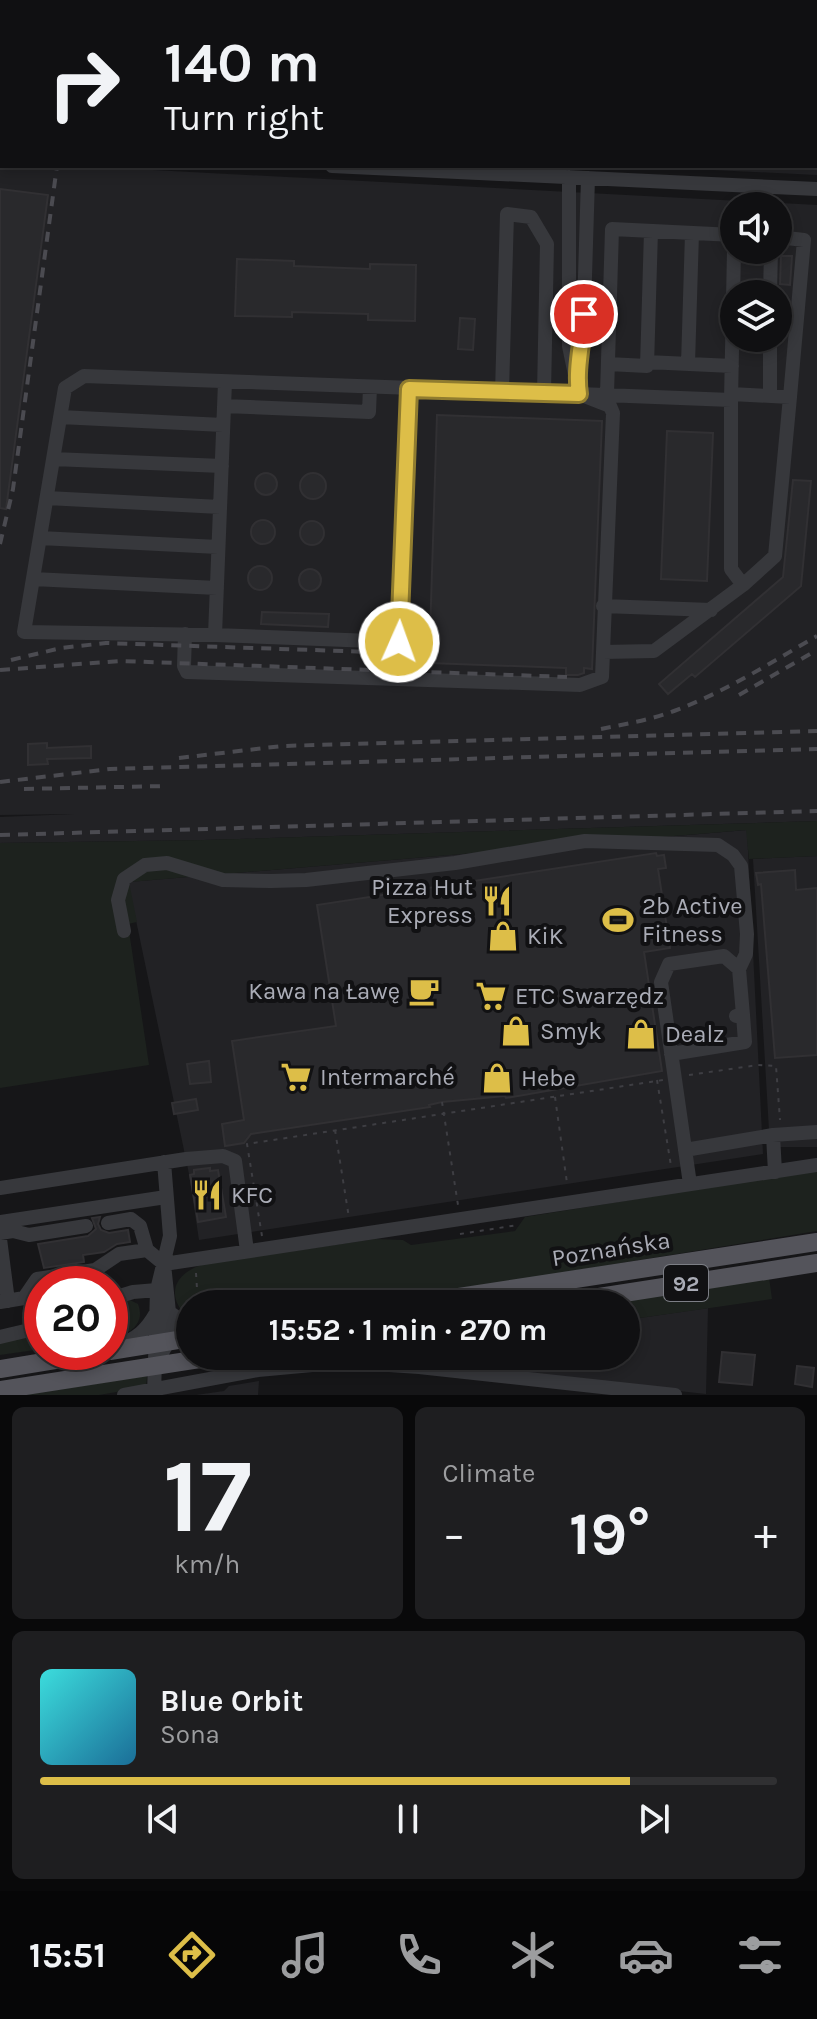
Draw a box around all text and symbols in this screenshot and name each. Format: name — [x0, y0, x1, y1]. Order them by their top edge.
text: 140 m — [164, 30, 320, 95]
icon: right — [32, 32, 136, 136]
text: Turn right — [164, 97, 324, 139]
map controls — [720, 192, 792, 352]
button: sound — [720, 192, 792, 264]
pin — [550, 280, 618, 348]
button: layers — [720, 280, 792, 352]
icon: arrive — [562, 292, 606, 336]
position arrow — [357, 600, 441, 684]
place label: Pizza Hut Express — [371, 873, 473, 929]
restaurant icon: Pizza Hut Express — [480, 884, 514, 918]
place label: 2b Active Fitness — [642, 892, 743, 948]
sports icon: 2b Active Fitness — [601, 903, 635, 937]
shop icon: KiK — [486, 919, 520, 953]
place label: KiK — [527, 922, 564, 950]
cafe icon: Kawa na Ławę — [407, 974, 441, 1008]
place label: Kawa na Ławę — [248, 977, 400, 1005]
supermarket icon: ETC Swarzędz — [474, 979, 508, 1013]
place label: ETC Swarzędz — [515, 982, 664, 1010]
shop icon: Smyk — [499, 1014, 533, 1048]
place label: Smyk — [540, 1017, 602, 1045]
shop icon: Dealz — [624, 1017, 658, 1051]
place label: Dealz — [665, 1020, 725, 1048]
supermarket icon: Intermarché — [279, 1060, 313, 1094]
shop icon: Hebe — [480, 1061, 514, 1095]
place label: Intermarché — [320, 1063, 455, 1091]
place label: Hebe — [521, 1064, 576, 1092]
restaurant icon: KFC — [190, 1178, 224, 1212]
place label: KFC — [231, 1181, 273, 1209]
street label: Poznańska — [550, 1226, 672, 1272]
road number: 92 — [664, 1265, 708, 1301]
speed limit sign: 20 — [24, 1266, 128, 1370]
text: 15:52 · 1 min · 270 m — [269, 1312, 547, 1348]
text: 17 — [163, 1436, 252, 1557]
text: Climate — [443, 1458, 535, 1489]
text: 19° — [569, 1499, 650, 1569]
text: − — [443, 1509, 466, 1560]
text: + — [754, 1509, 777, 1560]
text: km/h — [174, 1549, 240, 1580]
text: Blue Orbit — [160, 1683, 303, 1719]
text: Sona — [160, 1719, 220, 1750]
icon: previous — [141, 1797, 185, 1841]
icon: pause — [386, 1797, 430, 1841]
icon: next — [632, 1797, 676, 1841]
icon: directions — [164, 1927, 220, 1983]
icon: music — [277, 1927, 333, 1983]
icon: phone — [391, 1927, 447, 1983]
icon: climate — [505, 1927, 561, 1983]
icon: car — [618, 1927, 674, 1983]
icon: filters — [732, 1927, 788, 1983]
text: 15:51 — [29, 1934, 106, 1976]

